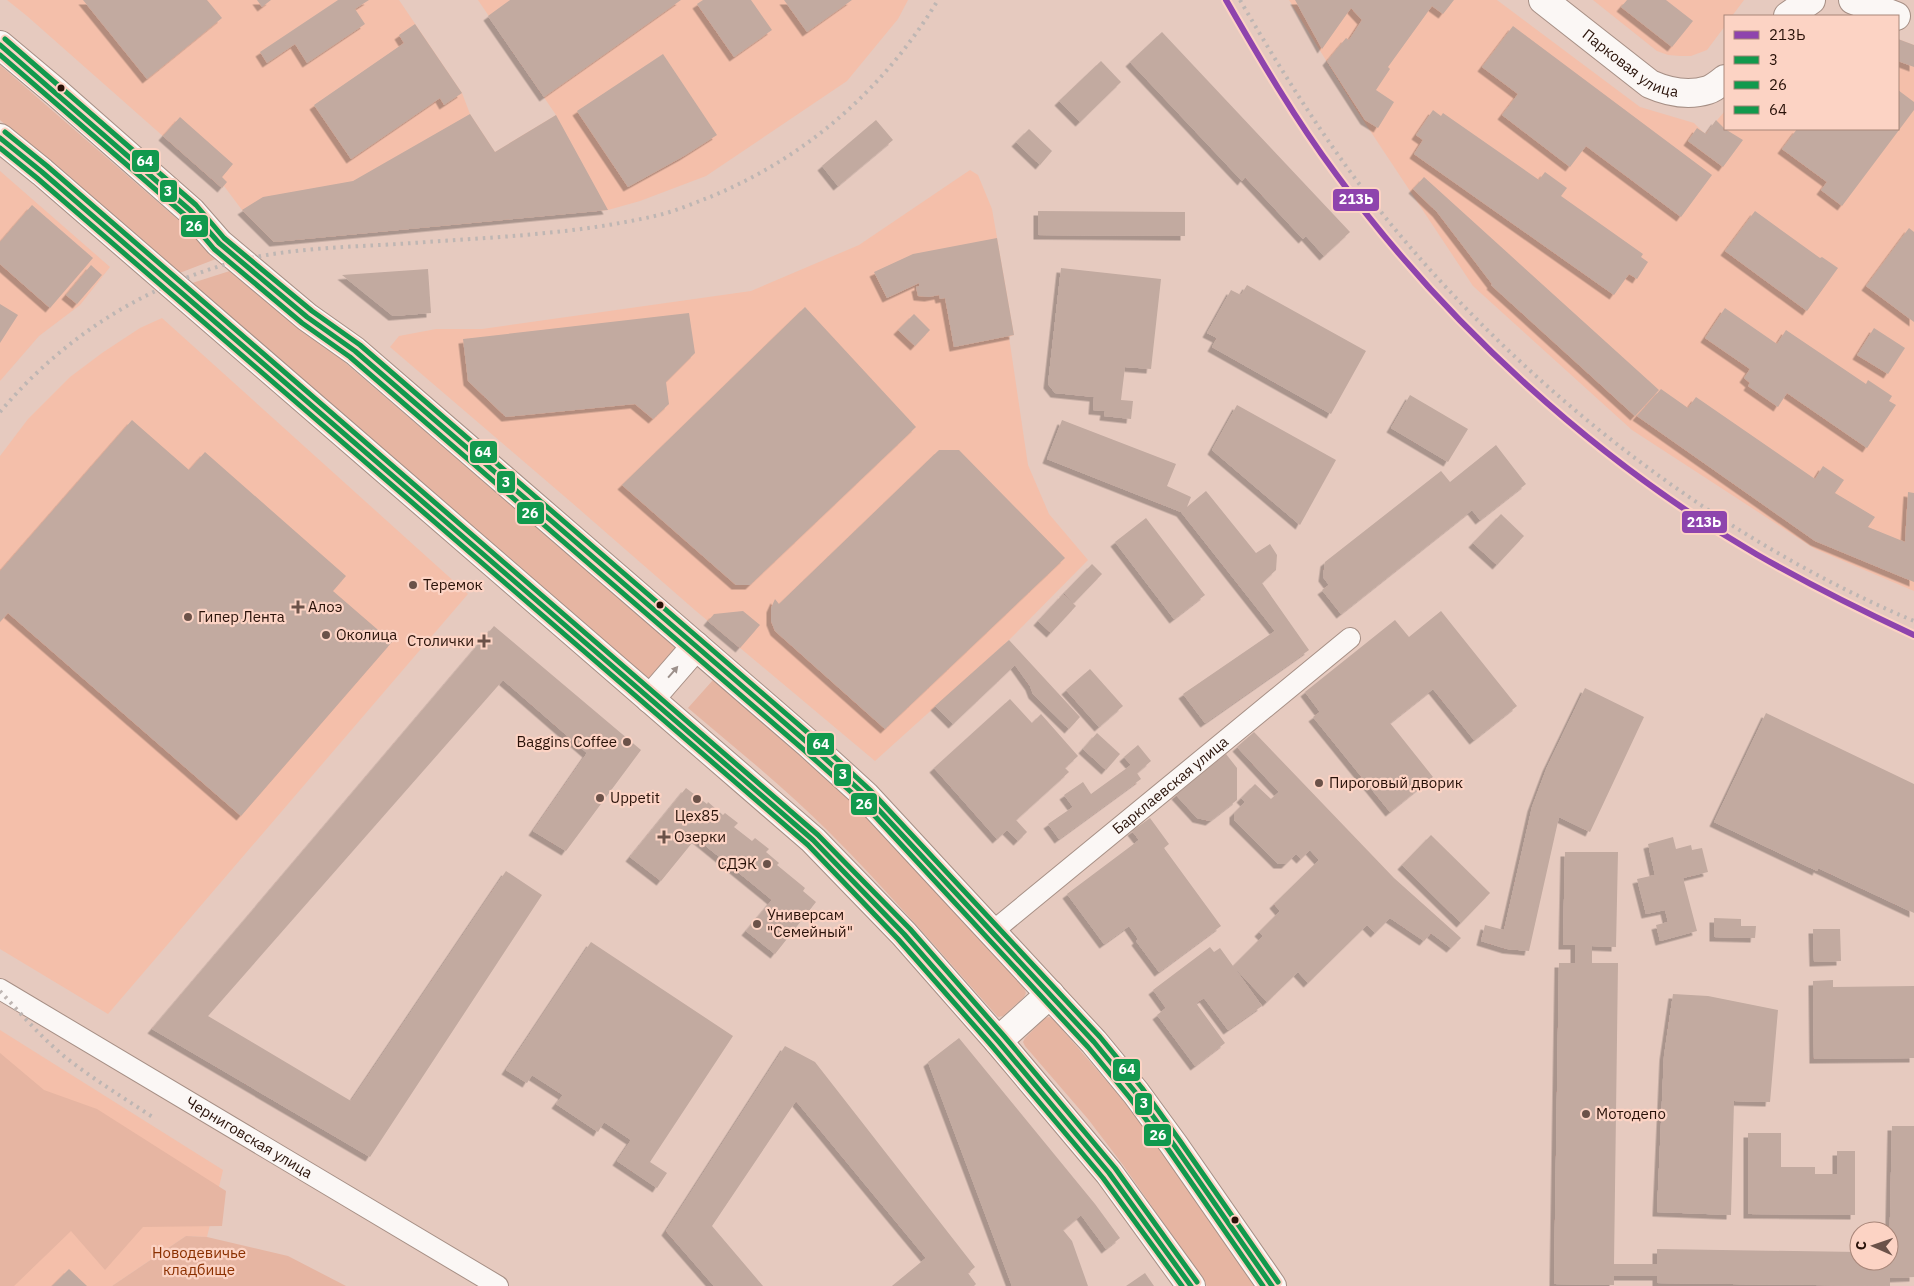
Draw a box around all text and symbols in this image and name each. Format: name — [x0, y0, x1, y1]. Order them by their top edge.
legend — [1724, 15, 1899, 130]
street label: Парковая улица — [1579, 25, 1680, 101]
text: 213Ь — [1769, 25, 1805, 44]
text: 3 — [1769, 50, 1778, 69]
text: 26 — [1769, 75, 1787, 94]
unlabelled marker — [56, 83, 66, 93]
text: 64 — [1769, 100, 1787, 119]
line badge: 64 — [131, 149, 160, 173]
text: 64 — [137, 152, 153, 170]
line badge: 3 — [159, 179, 178, 203]
text: 3 — [164, 182, 172, 200]
line badge: 213Ь — [1332, 188, 1380, 212]
text: 213Ь — [1339, 190, 1373, 208]
line badge: 26 — [180, 214, 209, 238]
text: 26 — [186, 217, 202, 235]
line badge: 64 — [469, 440, 498, 464]
text: 64 — [475, 443, 491, 461]
line badge: 3 — [496, 470, 516, 494]
text: 3 — [502, 473, 510, 491]
line badge: 26 — [516, 501, 545, 525]
text: 26 — [522, 504, 538, 522]
line badge: 213Ь — [1681, 510, 1728, 534]
text: 213Ь — [1687, 513, 1721, 531]
place label: Теремок — [423, 575, 483, 594]
marker: Теремок — [407, 579, 419, 591]
place label: Алоэ — [308, 597, 342, 616]
unlabelled marker — [655, 600, 665, 610]
marker: Алоэ — [292, 601, 304, 613]
place label: Гипер Лента — [198, 607, 285, 626]
marker: Гипер Лента — [182, 611, 194, 623]
place label: Околица — [336, 625, 397, 644]
marker: Околица — [320, 629, 332, 641]
place label: Столички — [407, 631, 474, 650]
marker: Столички — [478, 635, 490, 647]
one-way arrow — [667, 667, 679, 679]
place label: Baggins Coffee — [516, 732, 617, 751]
line badge: 64 — [806, 732, 835, 756]
street label: Барклаевская улица — [1108, 732, 1232, 838]
text: 64 — [813, 735, 829, 753]
marker: Baggins Coffee — [621, 736, 633, 748]
line badge: 3 — [833, 763, 852, 787]
text: 3 — [839, 765, 847, 783]
place label: Пироговый дворик — [1329, 773, 1463, 792]
marker: Пироговый дворик — [1313, 777, 1325, 789]
place label: Uppetit — [610, 788, 660, 807]
marker: Uppetit — [594, 792, 606, 804]
line badge: 26 — [850, 792, 878, 816]
marker: Цех85 — [691, 793, 703, 805]
text: 26 — [856, 795, 872, 813]
place label: Цех85 — [675, 806, 719, 825]
place label: Озерки — [674, 827, 726, 846]
marker: Озерки — [658, 831, 670, 843]
place label: СДЭК — [717, 854, 757, 873]
marker: СДЭК — [761, 858, 773, 870]
place label: Универсам "Семейный" — [767, 905, 853, 941]
marker: Универсам "Семейный" — [751, 918, 763, 930]
line badge: 64 — [1112, 1058, 1141, 1082]
text: 64 — [1119, 1060, 1135, 1078]
street label: Черниговская улица — [183, 1092, 316, 1182]
line badge: 3 — [1134, 1092, 1153, 1116]
text: 3 — [1140, 1094, 1148, 1112]
place label: Мотодепо — [1596, 1104, 1666, 1123]
marker: Мотодепо — [1580, 1108, 1592, 1120]
line badge: 26 — [1143, 1123, 1172, 1147]
text: 26 — [1150, 1126, 1166, 1144]
unlabelled marker — [1230, 1215, 1240, 1225]
north arrow — [1849, 1221, 1899, 1271]
text: С — [1852, 1241, 1870, 1250]
park label: Новодевичье кладбище — [152, 1243, 246, 1279]

